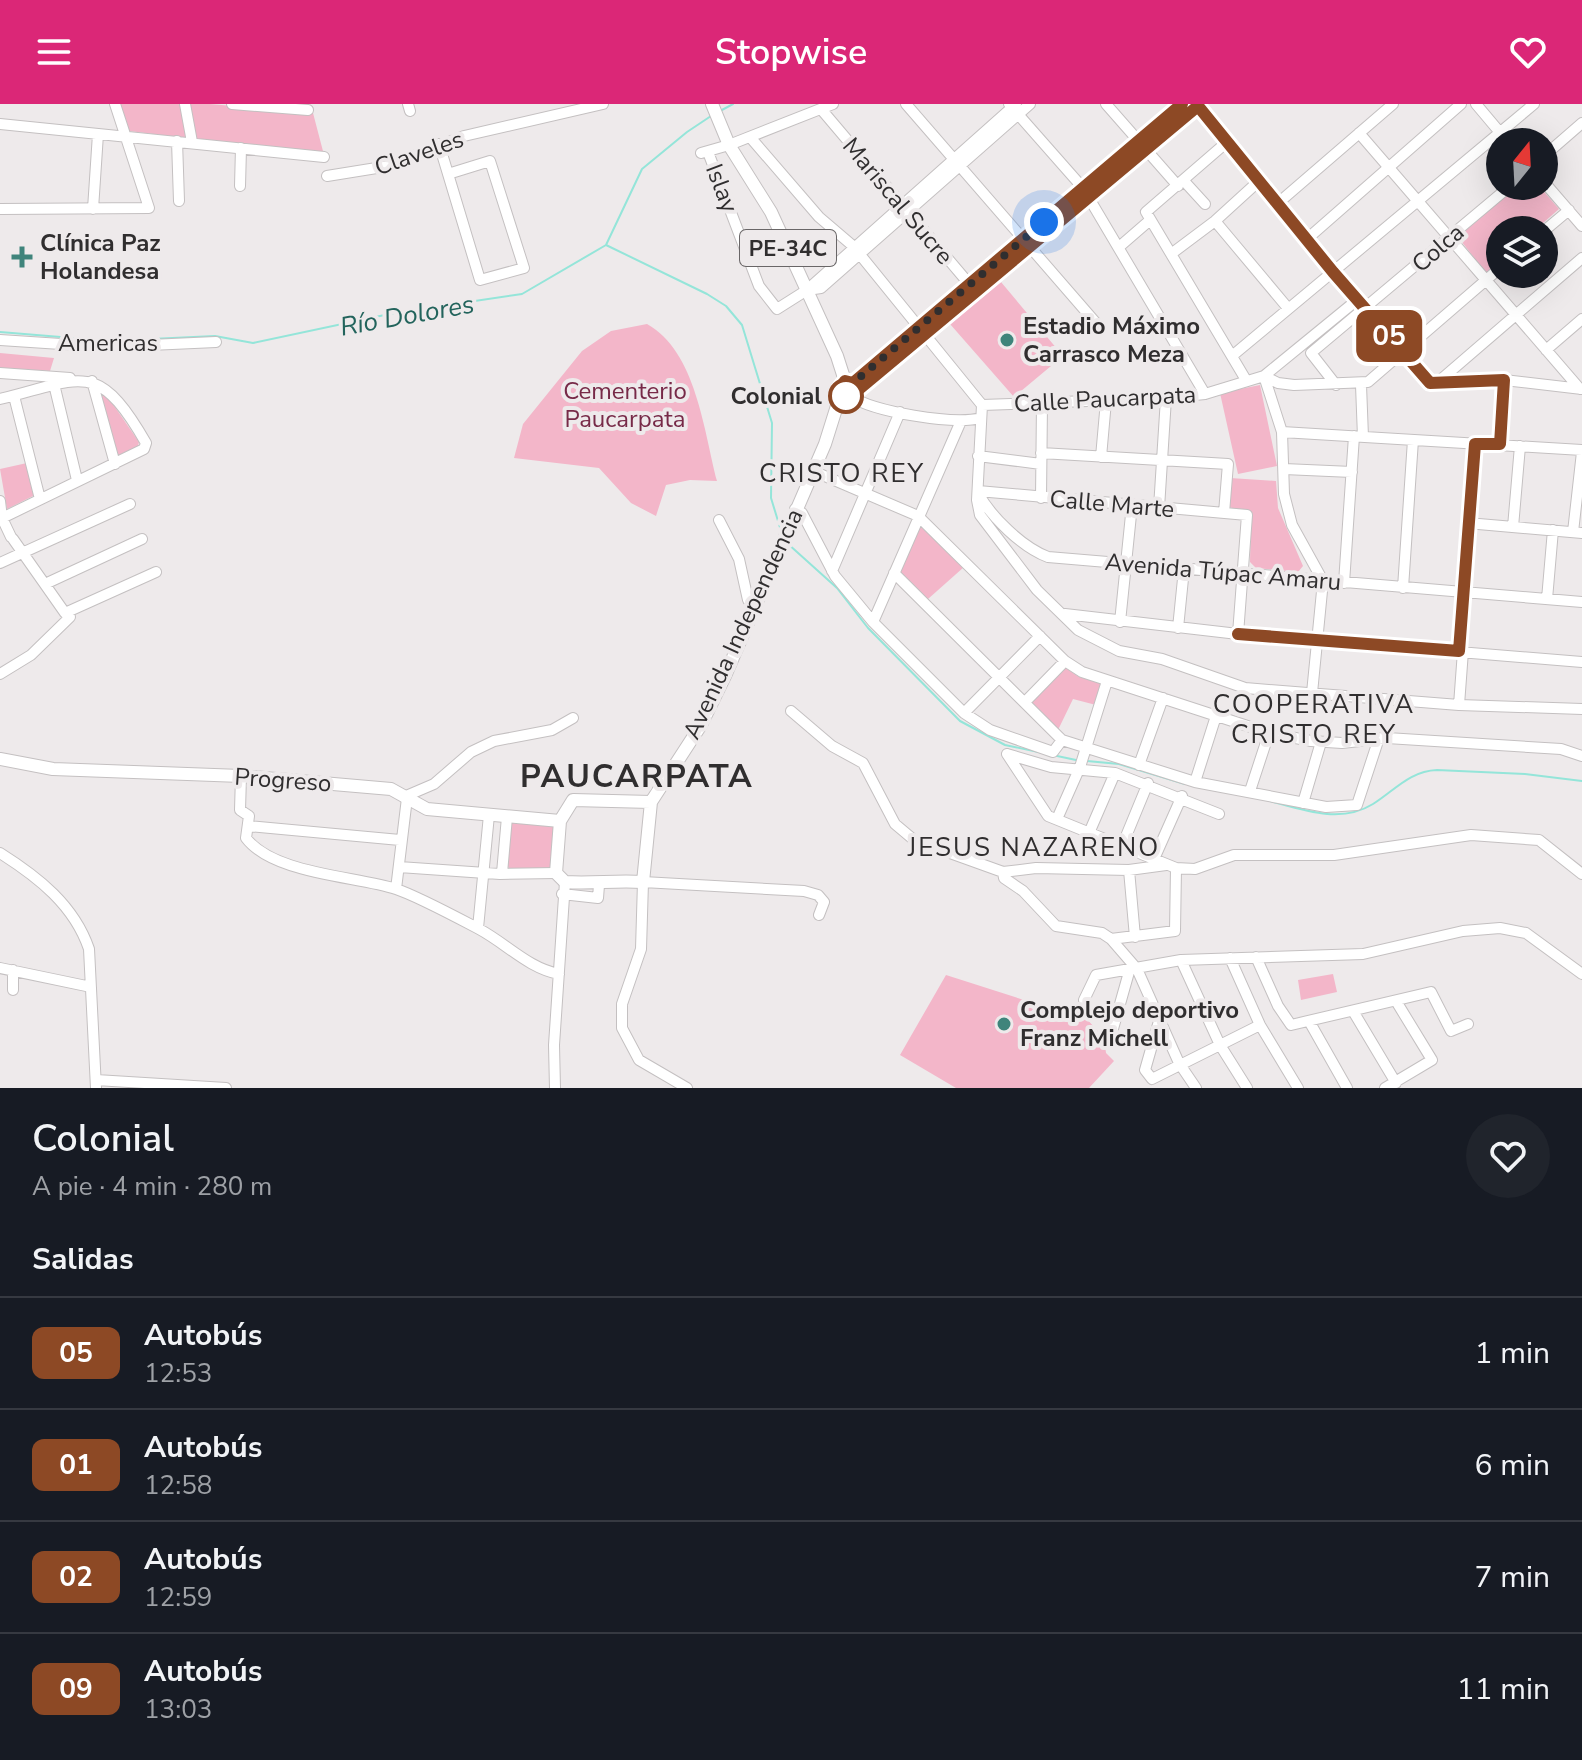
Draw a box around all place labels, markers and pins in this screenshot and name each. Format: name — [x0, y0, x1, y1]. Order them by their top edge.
place label: Clínica Paz Holandesa — [40, 227, 161, 287]
marker: Clínica Paz Holandesa — [11, 246, 33, 268]
place label: Estadio Máximo Carrasco Meza — [1023, 310, 1200, 370]
marker: Estadio Máximo Carrasco Meza — [998, 331, 1016, 349]
marker: Colonial — [829, 379, 863, 413]
place label: Colonial — [730, 380, 822, 412]
place label: Complejo deportivo Franz Michell — [1020, 994, 1239, 1054]
marker: Complejo deportivo Franz Michell — [995, 1015, 1013, 1033]

